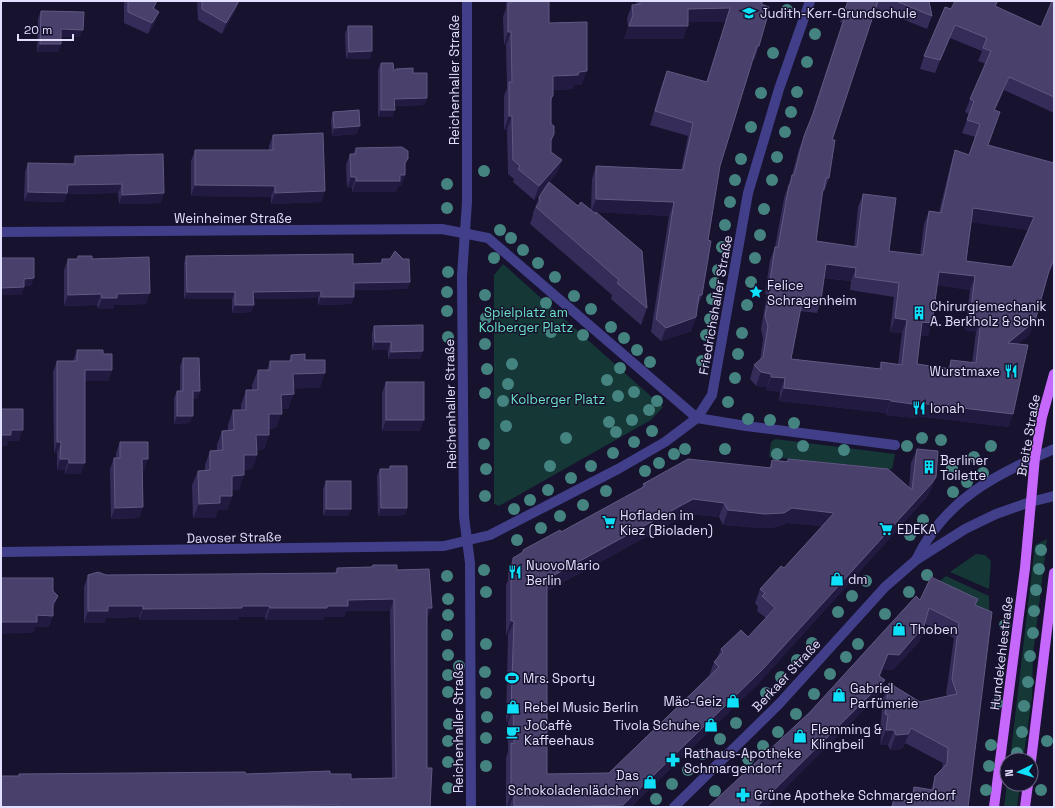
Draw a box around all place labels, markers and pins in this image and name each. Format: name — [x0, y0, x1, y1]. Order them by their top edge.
school or university icon: Judith-Kerr-Grundschule — [741, 5, 757, 21]
place label: Judith-Kerr-Grundschule — [760, 5, 917, 22]
place label: Felice Schragenheim — [767, 277, 857, 309]
place icon: Felice Schragenheim — [748, 284, 764, 300]
place label: Chirurgiemechanik A. Berkholz & Sohn — [930, 298, 1047, 330]
building icon: Chirurgiemechanik A. Berkholz & Sohn — [911, 305, 927, 321]
place label: Wurstmaxe — [930, 363, 1000, 380]
restaurant icon: Wurstmaxe — [1003, 363, 1019, 379]
restaurant icon: Ionah — [911, 400, 927, 416]
place label: Ionah — [930, 400, 965, 417]
place label: Berliner Toilette — [940, 452, 988, 484]
building icon: Berliner Toilette — [921, 459, 937, 475]
place label: Hofladen im Kiez (Bioladen) — [620, 507, 713, 539]
supermarket icon: Hofladen im Kiez (Bioladen) — [601, 514, 617, 530]
supermarket icon: EDEKA — [878, 521, 894, 537]
place label: EDEKA — [897, 521, 936, 538]
place label: NuovoMario Berlin — [526, 557, 600, 589]
restaurant icon: NuovoMario Berlin — [507, 564, 523, 580]
shop icon: dm — [829, 571, 845, 587]
place label: dm — [848, 571, 868, 588]
shop icon: Thoben — [891, 621, 907, 637]
place label: Thoben — [910, 621, 958, 638]
sports icon: Mrs. Sporty — [504, 670, 520, 686]
place label: Mrs. Sporty — [523, 670, 595, 687]
place label: Gabriel Parfümerie — [850, 680, 918, 712]
shop icon: Gabriel Parfümerie — [831, 687, 847, 703]
place label: Mäc-Geiz — [664, 693, 722, 710]
shop icon: Mäc-Geiz — [725, 693, 741, 709]
shop icon: Rebel Music Berlin — [505, 699, 521, 715]
place label: Rebel Music Berlin — [524, 699, 638, 716]
place label: JoCaffè Kaffeehaus — [524, 717, 594, 749]
place label: Tivola Schuhe — [613, 717, 700, 734]
shop icon: Tivola Schuhe — [703, 717, 719, 733]
place label: Flemming & Klingbeil — [811, 721, 882, 753]
cafe icon: JoCaffè Kaffeehaus — [505, 724, 521, 740]
shop icon: Flemming & Klingbeil — [792, 728, 808, 744]
place label: Rathaus-Apotheke Schmargendorf — [684, 745, 801, 777]
pharmacy icon: Rathaus-Apotheke Schmargendorf — [665, 752, 681, 768]
place label: Das Schokoladenlädchen — [508, 767, 639, 799]
shop icon: Das Schokoladenlädchen — [642, 774, 658, 790]
pharmacy icon: Grüne Apotheke Schmargendorf — [735, 787, 751, 803]
place label: Grüne Apotheke Schmargendorf — [754, 787, 956, 804]

